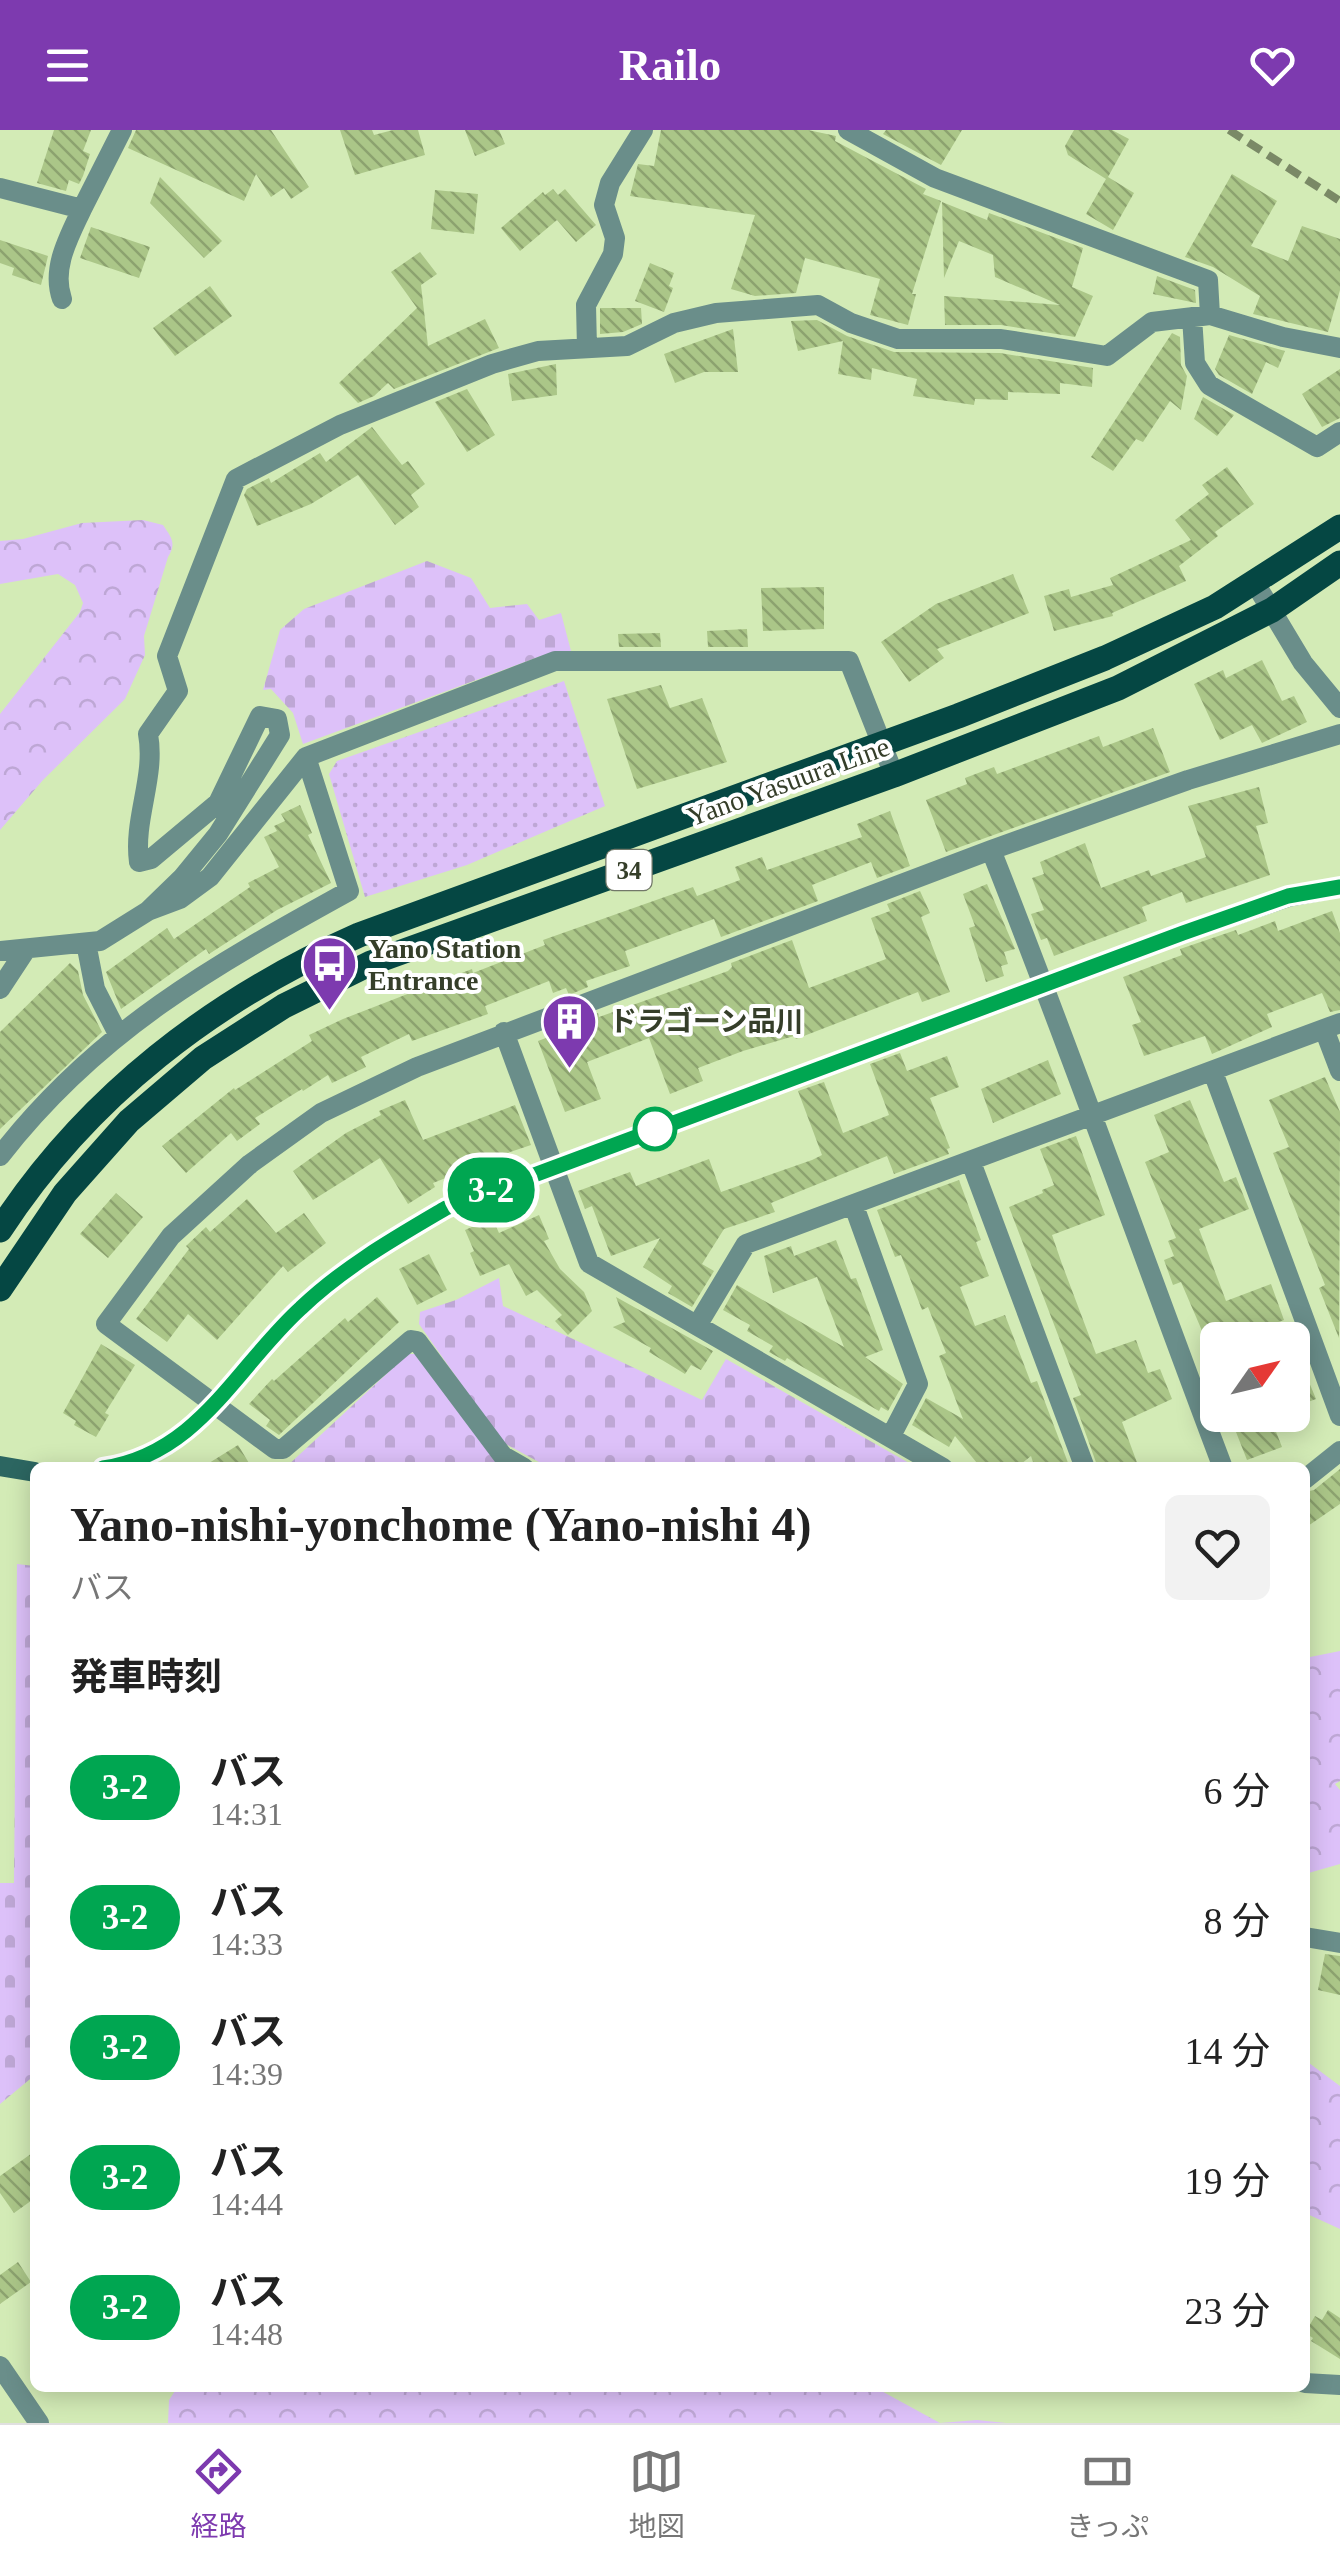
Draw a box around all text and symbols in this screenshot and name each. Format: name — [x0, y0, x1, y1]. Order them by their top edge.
icon: menu — [40, 38, 95, 93]
icon: heart — [1245, 38, 1300, 93]
text: Railo — [619, 40, 721, 90]
street label: Yano Yasuura Line — [683, 731, 893, 832]
road number: 34 — [606, 850, 652, 890]
place label: Yano Station Entrance — [368, 933, 522, 996]
bus stop icon: Yano Station Entrance — [299, 934, 359, 1013]
building icon: ドラゴーン品川 — [540, 991, 600, 1070]
place label: ドラゴーン品川 — [609, 1006, 804, 1037]
unlabelled marker — [634, 1108, 676, 1150]
line badge: 3-2 — [434, 1158, 548, 1222]
text: 3-2 — [468, 1171, 514, 1210]
north arrow — [1200, 1322, 1310, 1432]
map controls — [1200, 1322, 1310, 1432]
button: heart — [1165, 1495, 1270, 1600]
text: Yano-nishi-yonchome (Yano-nishi 4) — [70, 1498, 811, 1551]
text: バス — [70, 1570, 134, 1606]
text: 発車時刻 — [70, 1656, 222, 1698]
text: バス — [210, 1751, 286, 1793]
text: 3-2 — [102, 1768, 148, 1807]
text: 6 分 — [1203, 1770, 1270, 1812]
text: 14:31 — [210, 1796, 283, 1832]
text: バス — [210, 1881, 286, 1923]
text: 3-2 — [102, 1898, 148, 1937]
text: 8 分 — [1203, 1900, 1270, 1942]
text: 14:33 — [210, 1926, 283, 1962]
text: バス — [210, 2011, 286, 2053]
text: 3-2 — [102, 2028, 148, 2067]
text: 14 分 — [1184, 2030, 1270, 2072]
text: 14:39 — [210, 2056, 283, 2092]
text: バス — [210, 2141, 286, 2183]
text: 3-2 — [102, 2158, 148, 2197]
text: 19 分 — [1184, 2160, 1270, 2202]
text: 14:44 — [210, 2186, 283, 2222]
text: バス — [210, 2271, 286, 2313]
text: 3-2 — [102, 2288, 148, 2327]
text: 23 分 — [1184, 2290, 1270, 2332]
text: 14:48 — [210, 2316, 283, 2352]
tab: 経路 — [191, 2444, 247, 2544]
tab: 地図 — [629, 2444, 685, 2544]
tab: きっぷ — [1066, 2444, 1149, 2544]

